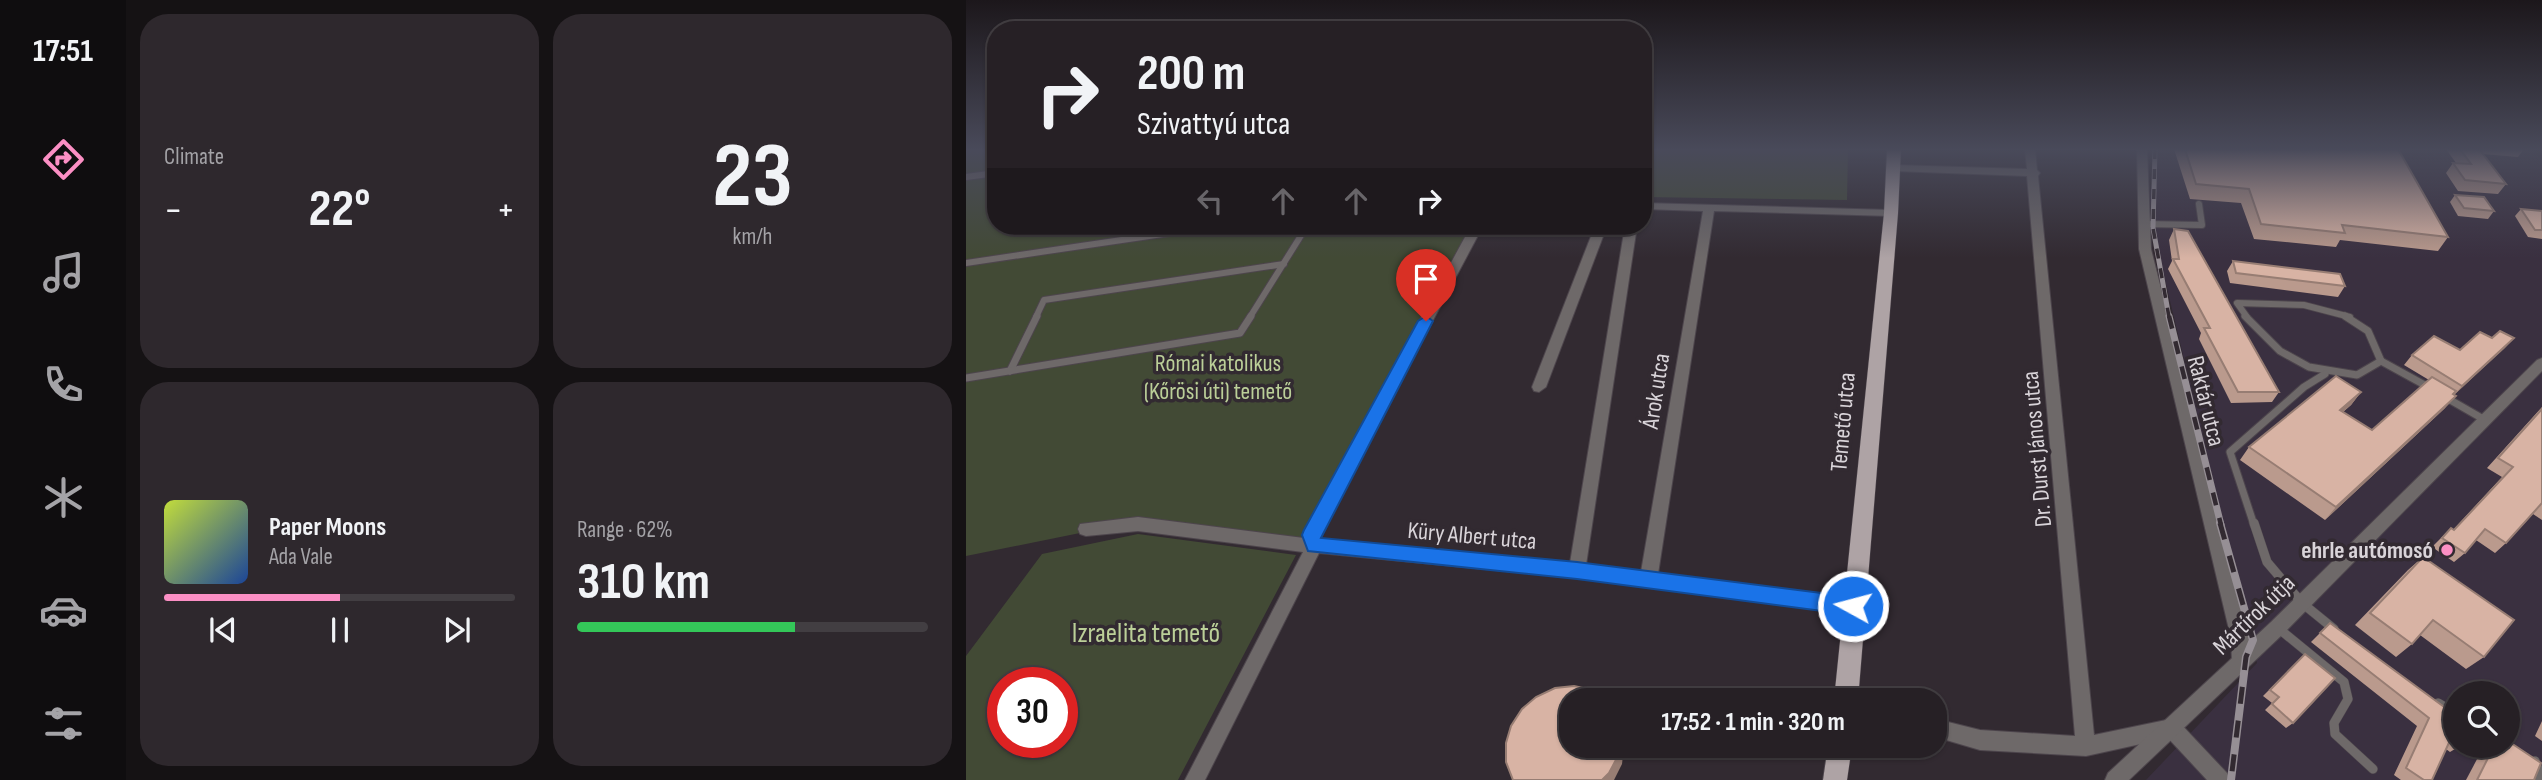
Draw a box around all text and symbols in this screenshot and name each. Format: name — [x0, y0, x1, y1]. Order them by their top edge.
text: 17:51 — [33, 32, 93, 71]
text: 200 m — [1137, 45, 1245, 104]
icon: right — [1022, 49, 1113, 140]
text: Szivattyú utca — [1137, 105, 1290, 144]
text: 23 — [712, 123, 793, 232]
icon: directions — [39, 135, 88, 184]
text: Climate — [164, 143, 224, 171]
text: 22° — [308, 178, 371, 241]
icon: left — [1191, 182, 1229, 220]
icon: ahead — [1264, 182, 1302, 220]
icon: ahead — [1337, 182, 1375, 220]
icon: right — [1410, 182, 1448, 220]
text: − — [164, 188, 183, 233]
text: + — [496, 188, 515, 233]
text: km/h — [733, 223, 772, 251]
icon: music — [39, 248, 88, 297]
pin — [1396, 249, 1456, 321]
icon: arrive — [1407, 260, 1445, 298]
park label: Római katolikus (Kőrösi úti) temető — [1144, 349, 1292, 406]
street label: Árok utca — [1636, 351, 1676, 432]
street label: Raktár utca — [2181, 353, 2231, 449]
icon: phone — [39, 360, 88, 409]
street label: Dr. Durst János utca — [2016, 370, 2058, 528]
street label: Temető utca — [1824, 371, 1862, 473]
icon: climate — [39, 473, 88, 522]
text: Paper Moons — [269, 512, 386, 543]
text: Range · 62% — [577, 516, 673, 544]
street label: Küry Albert utca — [1406, 516, 1538, 556]
place label: ehrle autómosó — [2301, 536, 2433, 565]
marker: ehrle autómosó — [2439, 542, 2455, 558]
text: Ada Vale — [269, 543, 333, 571]
text: 310 km — [577, 551, 710, 614]
position arrow — [1816, 569, 1890, 643]
street label: Mártírok útja — [2207, 569, 2301, 661]
icon: car — [39, 586, 88, 635]
icon: previous — [204, 611, 242, 649]
icon: pause — [321, 611, 359, 649]
icon: next — [438, 611, 476, 649]
park label: Izraelita temető — [1072, 617, 1220, 650]
speed limit sign: 30 — [987, 667, 1078, 758]
map controls — [2443, 681, 2520, 758]
button: search — [2443, 681, 2520, 758]
icon: filters — [39, 699, 88, 748]
text: 17:52 · 1 min · 320 m — [1661, 707, 1845, 738]

